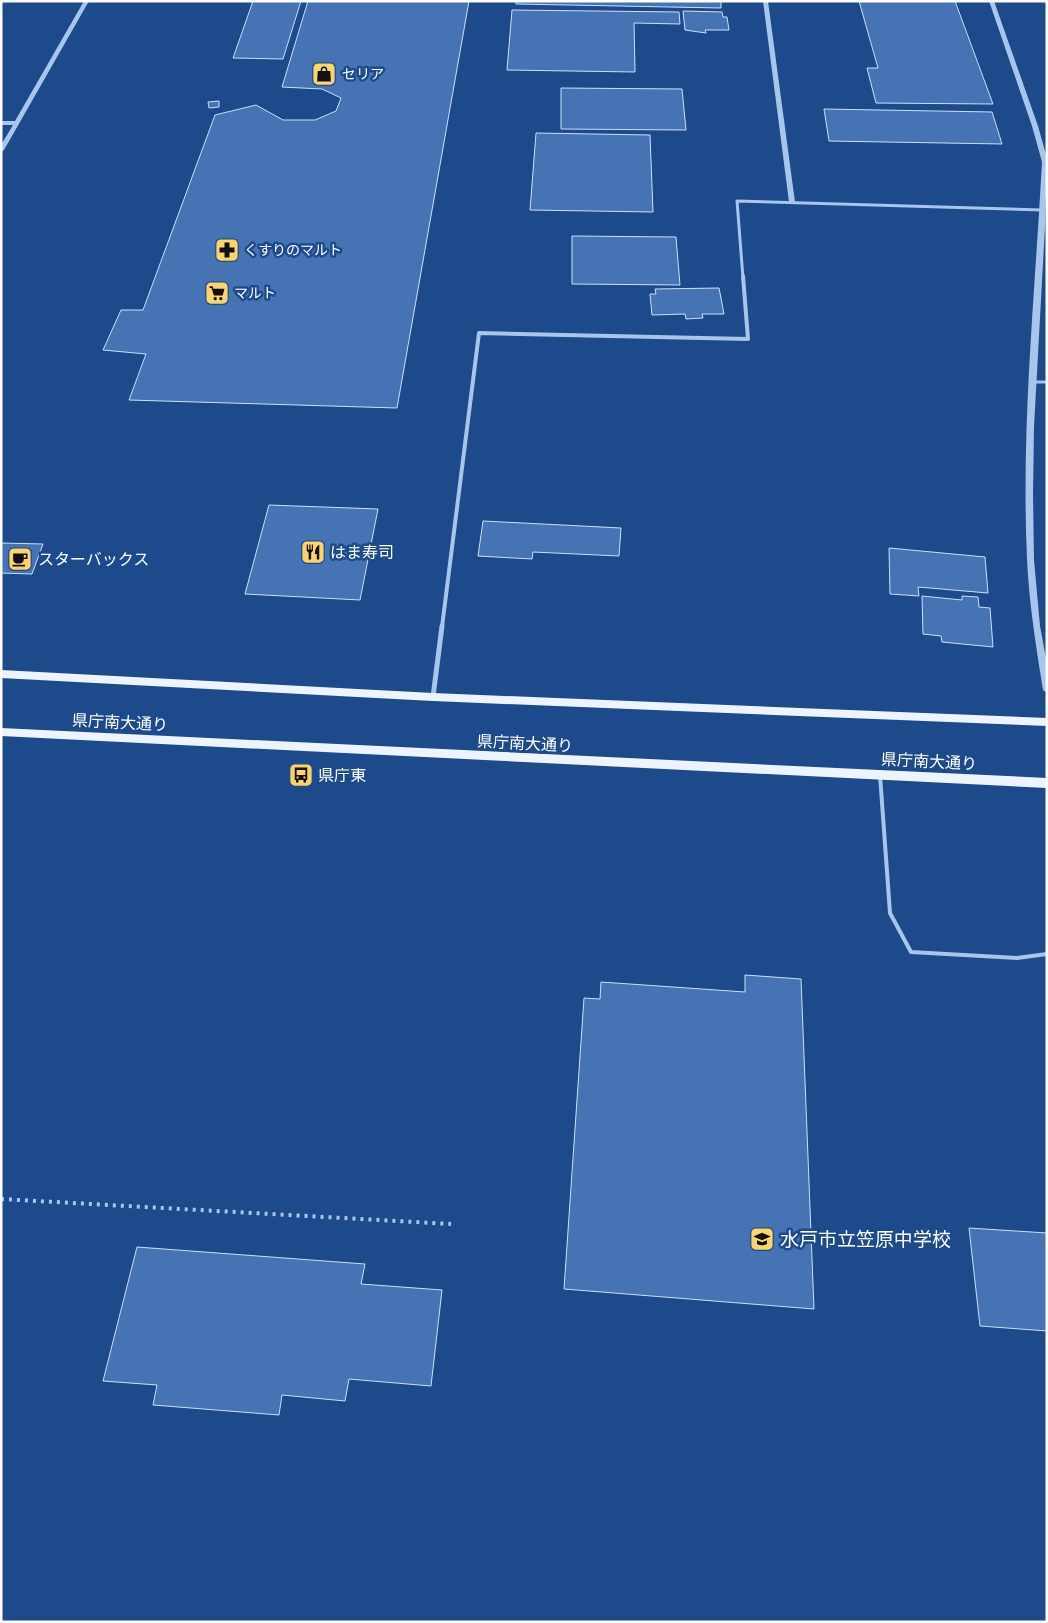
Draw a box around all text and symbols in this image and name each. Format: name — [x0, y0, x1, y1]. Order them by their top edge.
shop icon: セリア — [311, 61, 337, 87]
place label: セリア — [342, 64, 384, 83]
pharmacy icon: くすりのマルト — [214, 237, 240, 263]
place label: くすりのマルト — [244, 240, 342, 259]
supermarket icon: マルト — [204, 280, 230, 306]
place label: マルト — [234, 283, 276, 302]
restaurant icon: はま寿司 — [300, 539, 326, 565]
place label: はま寿司 — [330, 541, 394, 563]
cafe icon: スターバックス — [7, 546, 33, 572]
place label: スターバックス — [38, 548, 149, 570]
street label: 県庁南大通り — [71, 709, 169, 735]
street label: 県庁南大通り — [476, 730, 574, 756]
street label: 県庁南大通り — [880, 748, 978, 774]
bus stop icon: 県庁東 — [288, 762, 314, 788]
place label: 県庁東 — [318, 764, 366, 786]
school or university icon: 水戸市立笠原中学校 — [749, 1226, 775, 1252]
place label: 水戸市立笠原中学校 — [780, 1226, 951, 1252]

